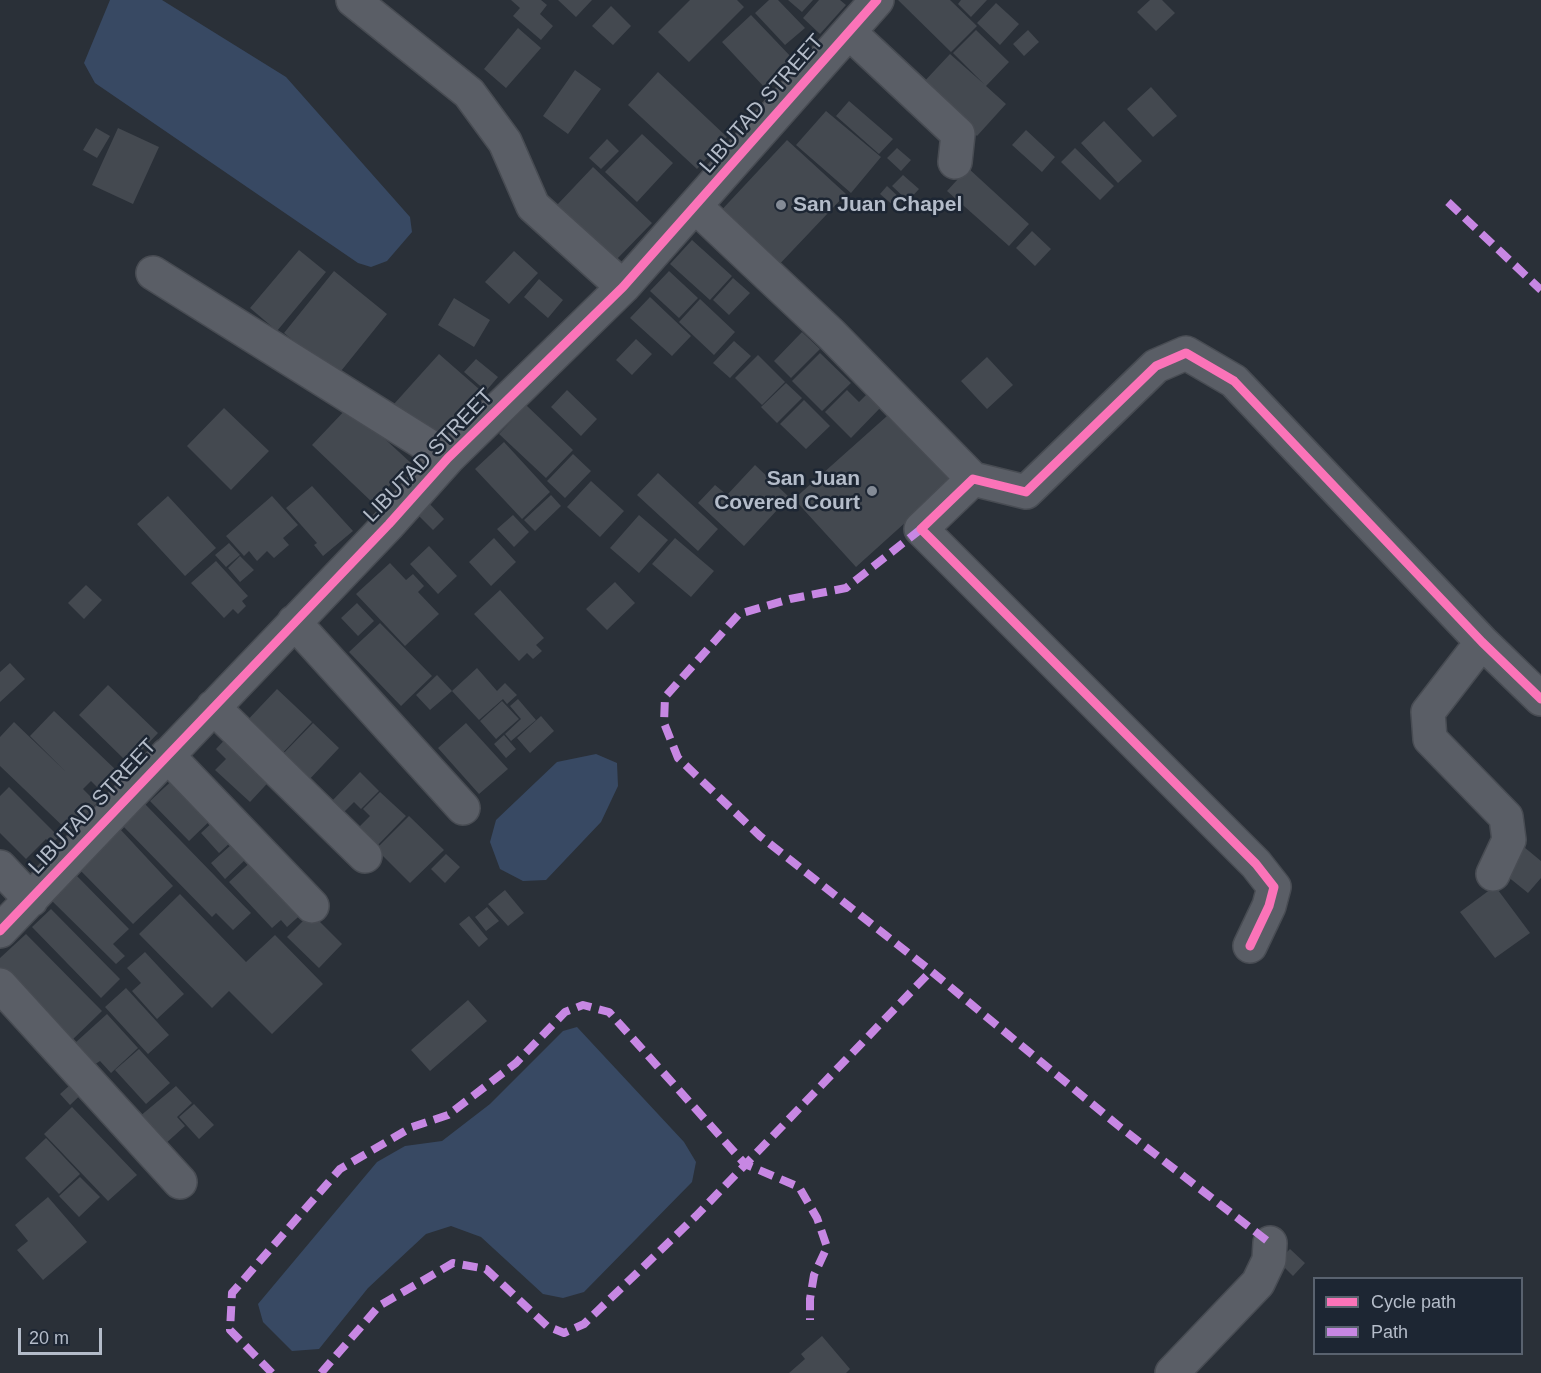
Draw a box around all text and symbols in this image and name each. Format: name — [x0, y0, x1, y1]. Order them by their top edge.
street label: LIBUTAD STREET — [695, 29, 829, 179]
place label: San Juan Chapel — [793, 192, 962, 218]
marker: San Juan Chapel — [774, 198, 788, 212]
street label: LIBUTAD STREET — [359, 384, 499, 528]
place label: San Juan Covered Court — [714, 466, 860, 516]
marker: San Juan Covered Court — [865, 484, 879, 498]
street label: LIBUTAD STREET — [24, 734, 162, 880]
legend — [1313, 1277, 1523, 1355]
text: Cycle path — [1371, 1292, 1456, 1312]
scale bar — [21, 1316, 105, 1354]
text: Path — [1371, 1322, 1408, 1342]
text: 20 m — [29, 1328, 69, 1348]

